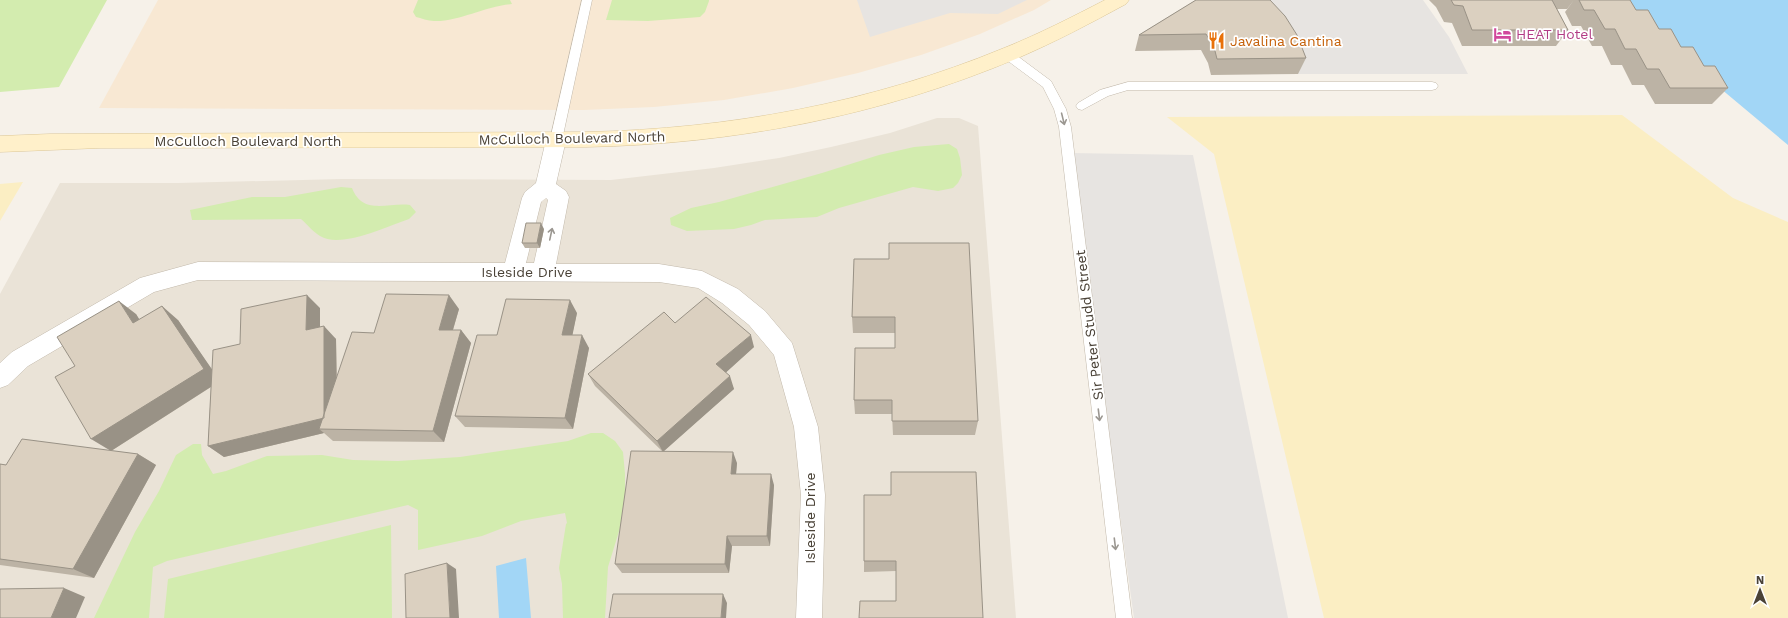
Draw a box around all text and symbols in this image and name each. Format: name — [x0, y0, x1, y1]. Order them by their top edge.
hotel icon: HEAT Hotel — [1493, 24, 1513, 44]
place label: HEAT Hotel — [1516, 26, 1593, 42]
restaurant icon: Javalina Cantina — [1207, 31, 1227, 51]
place label: Javalina Cantina — [1230, 33, 1342, 49]
one-way arrow — [1060, 112, 1067, 125]
street label: McCulloch Boulevard North — [478, 128, 666, 148]
street label: McCulloch Boulevard North — [155, 133, 341, 149]
one-way arrow — [547, 228, 555, 241]
street label: Sir Peter Studd Street — [1072, 249, 1106, 401]
street label: Isleside Drive — [481, 264, 573, 280]
one-way arrow — [1095, 408, 1103, 421]
street label: Isleside Drive — [802, 472, 818, 564]
one-way arrow — [1111, 537, 1119, 550]
north arrow — [1740, 570, 1780, 610]
text: N — [1756, 574, 1764, 587]

